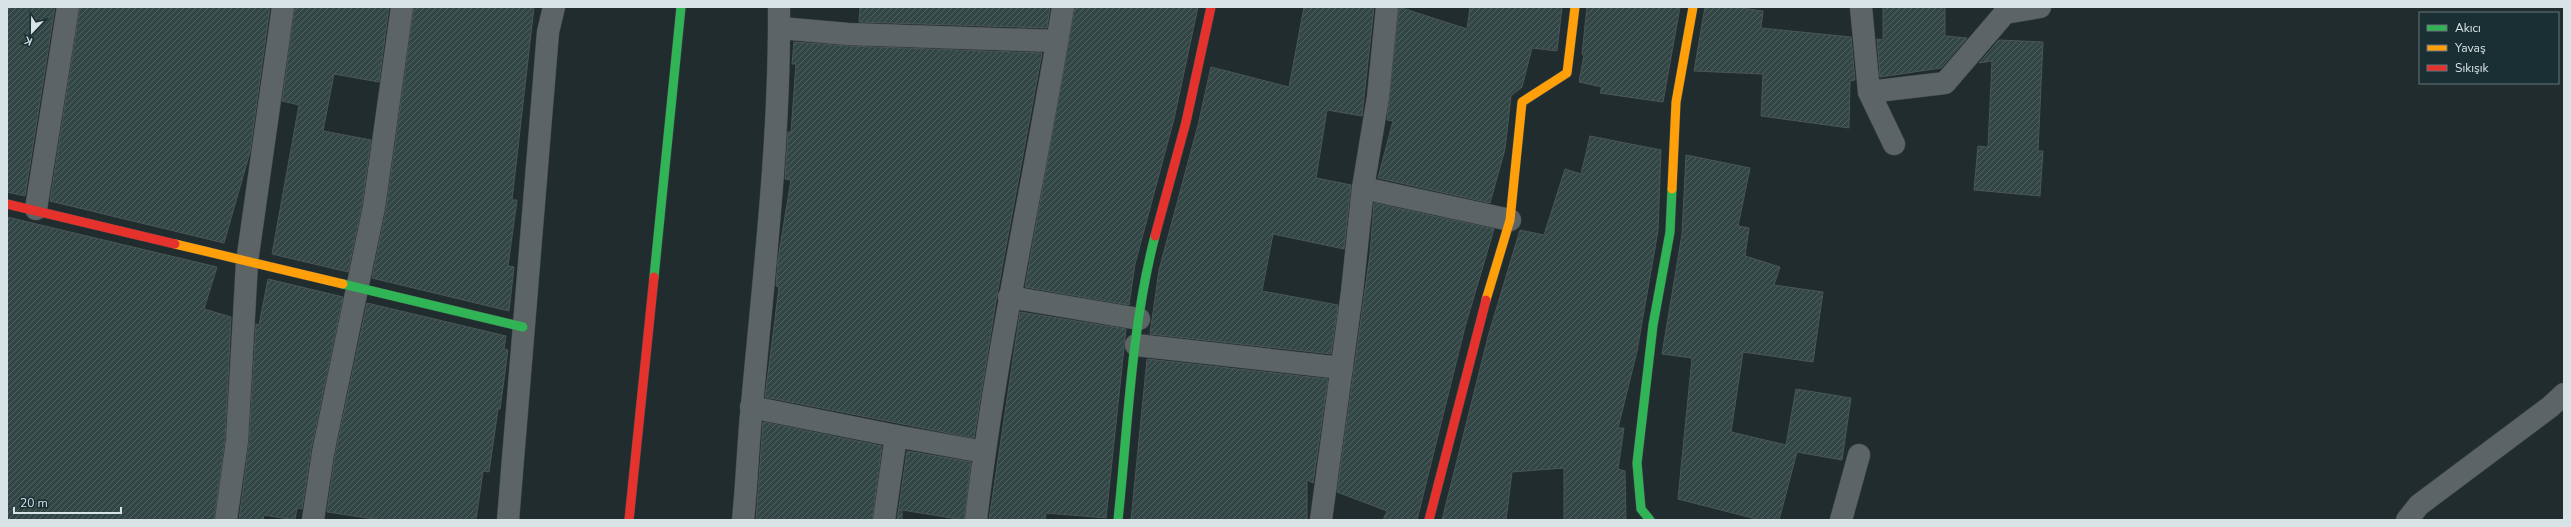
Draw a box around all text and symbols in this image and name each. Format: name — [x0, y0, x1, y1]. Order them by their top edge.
north arrow — [12, 12, 52, 52]
legend — [2419, 12, 2559, 84]
text: Akıcı — [2455, 20, 2481, 36]
text: K — [22, 32, 35, 49]
text: Yavaş — [2454, 40, 2486, 56]
text: Sıkışık — [2455, 60, 2490, 76]
scale bar — [14, 489, 121, 515]
text: 20 m — [20, 495, 48, 511]

